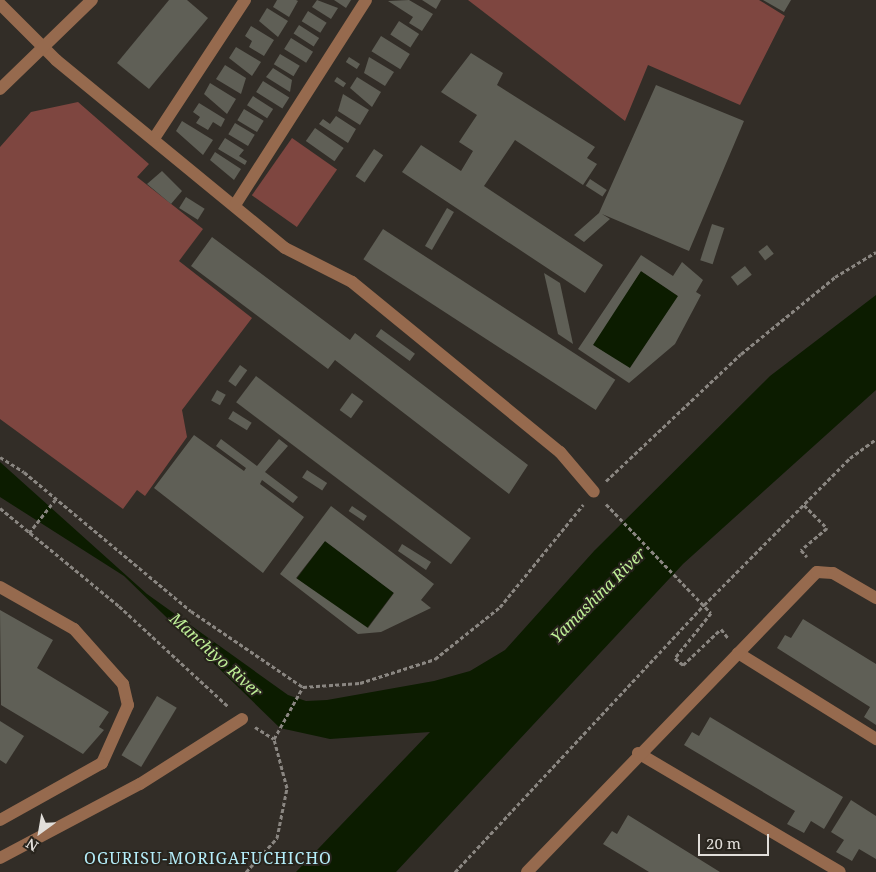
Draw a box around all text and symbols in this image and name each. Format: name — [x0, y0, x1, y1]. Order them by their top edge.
water label: Yamashina River — [547, 544, 649, 646]
water label: Manchiyo River — [166, 609, 266, 701]
north arrow — [15, 807, 65, 857]
scale bar — [701, 824, 772, 856]
text: 20 m — [706, 833, 741, 853]
text: N — [22, 834, 42, 856]
district label: OGURISU-MORIGAFUCHICHO — [81, 848, 335, 868]

